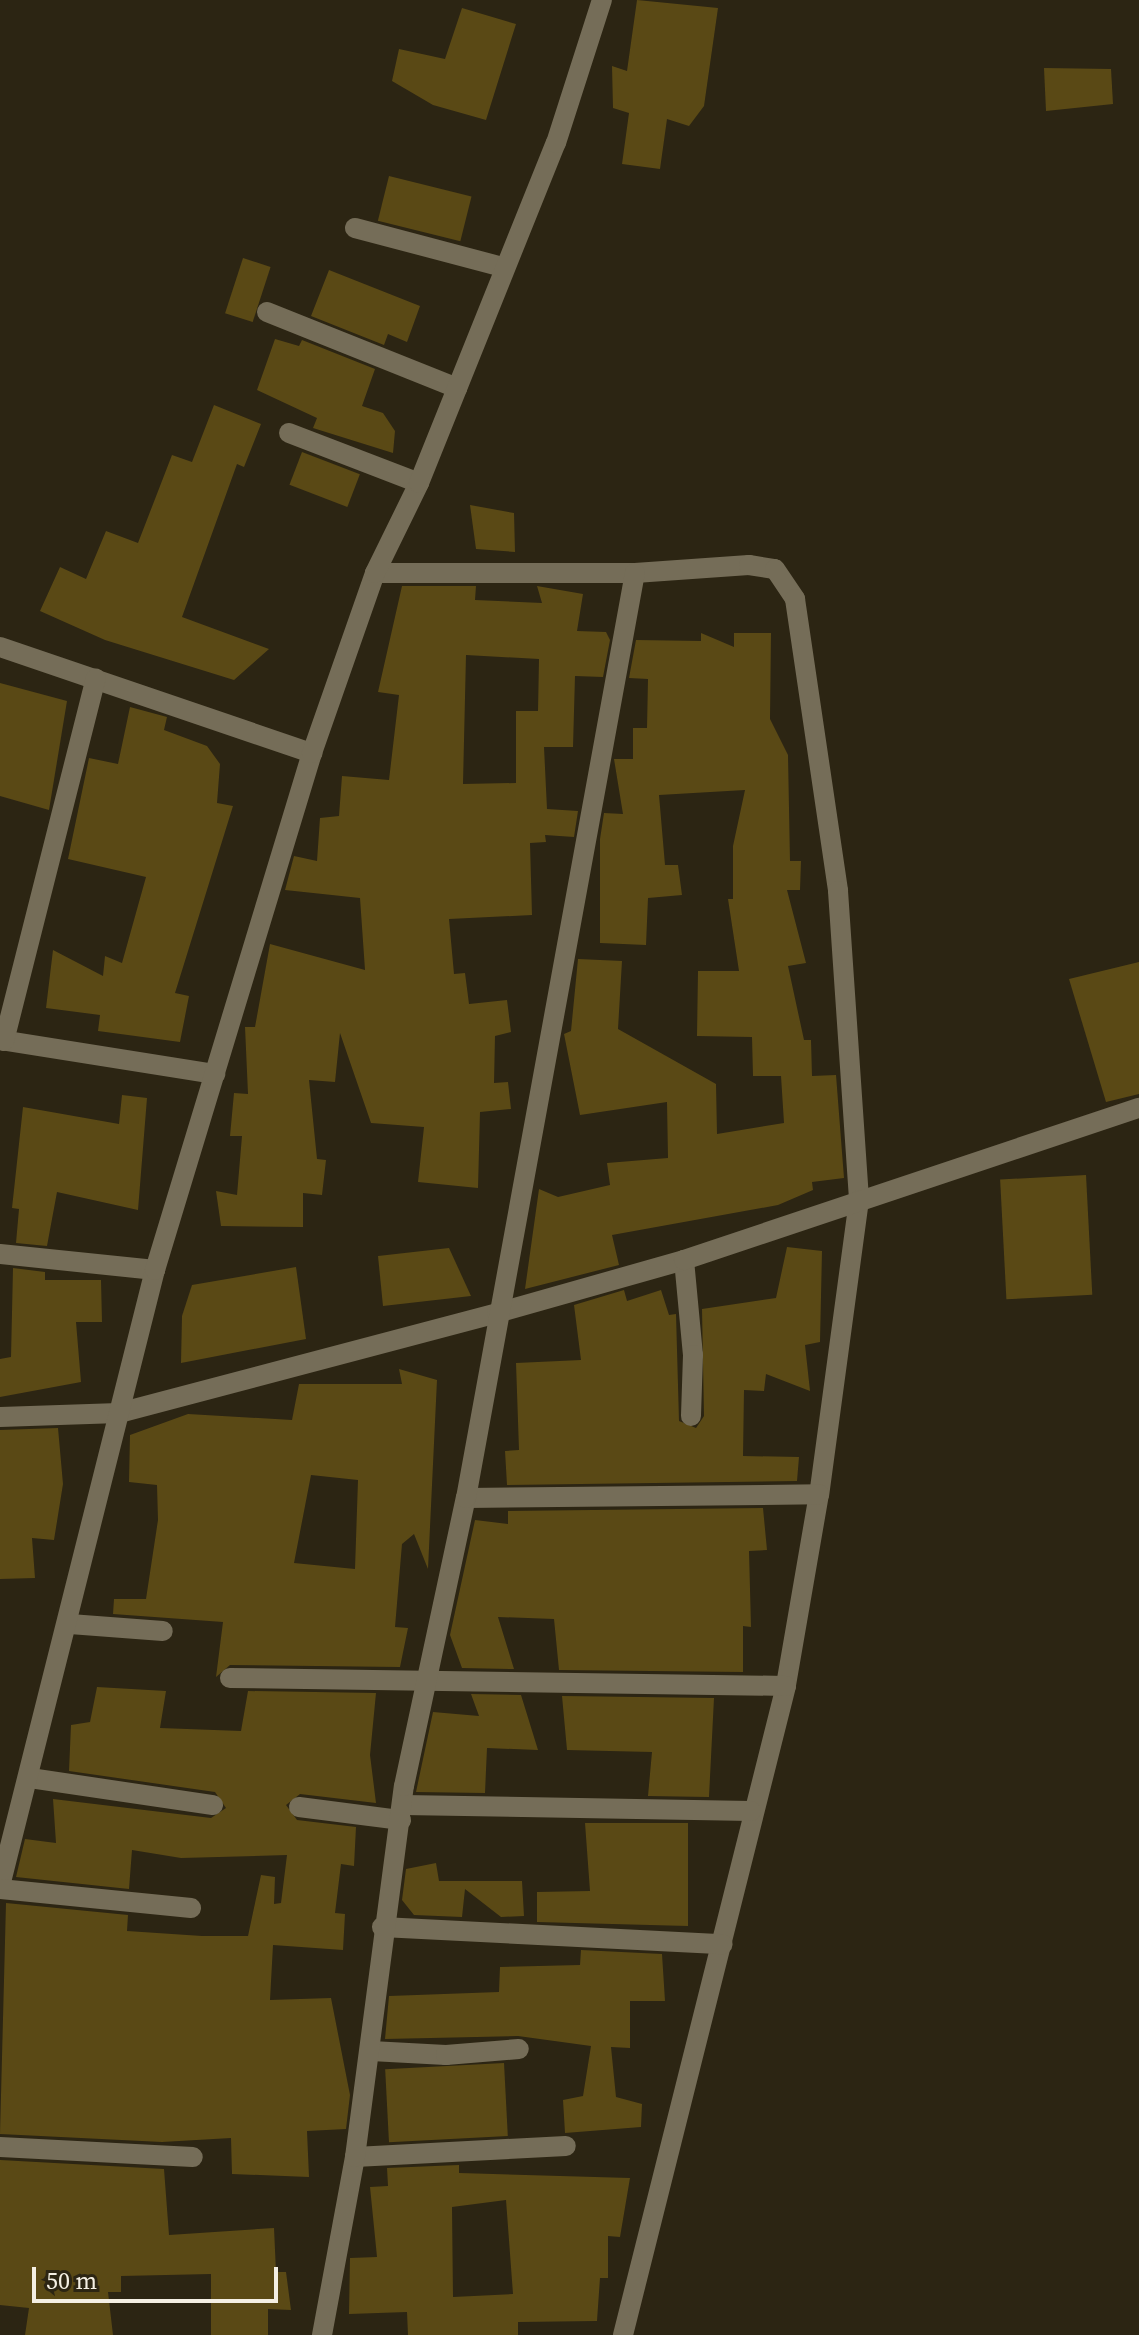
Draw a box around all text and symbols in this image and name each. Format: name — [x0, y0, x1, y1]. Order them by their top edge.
scale bar — [36, 2251, 282, 2301]
text: 50 m — [46, 2264, 97, 2297]

